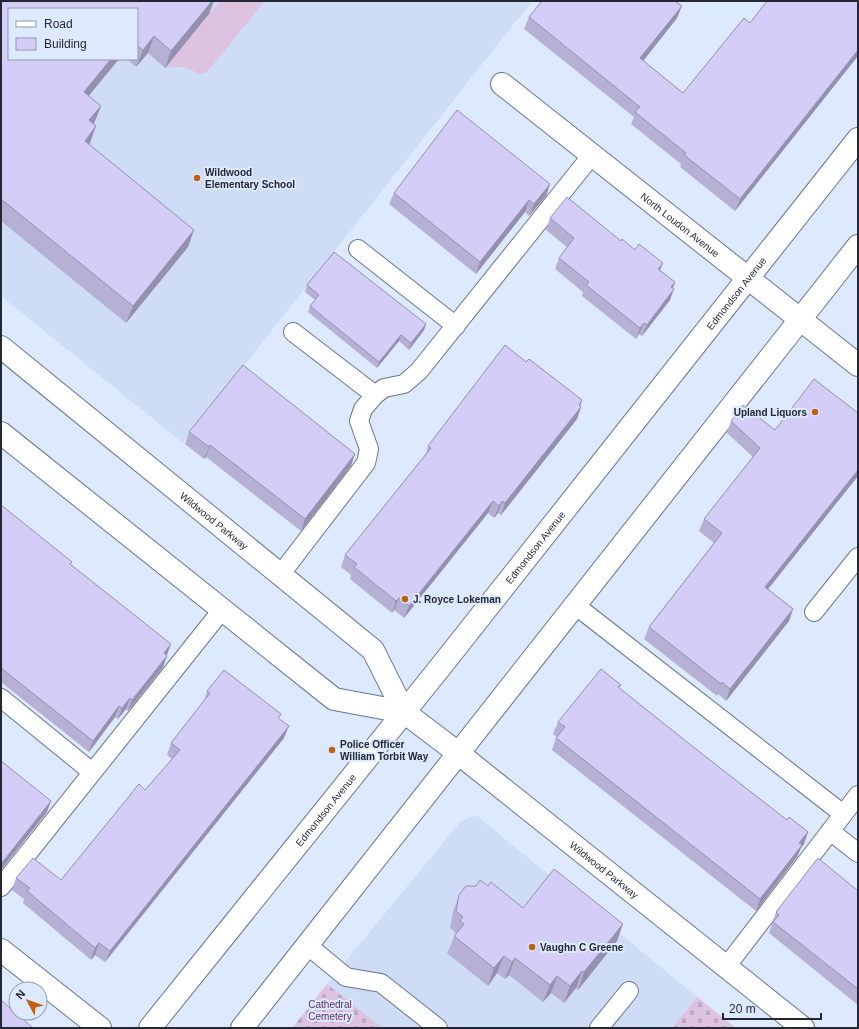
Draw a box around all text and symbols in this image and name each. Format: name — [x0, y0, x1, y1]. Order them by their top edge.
legend — [8, 8, 138, 60]
text: Road — [44, 17, 73, 31]
text: Building — [44, 37, 87, 51]
place label: Wildwood Elementary School — [205, 167, 295, 190]
marker: Wildwood Elementary School — [192, 173, 202, 183]
street label: North Loudon Avenue — [639, 191, 722, 260]
street label: Edmondson Avenue — [704, 255, 769, 332]
place label: Upland Liquors — [734, 407, 807, 418]
marker: Upland Liquors — [810, 407, 820, 417]
street label: Wildwood Parkway — [178, 490, 250, 552]
street label: Edmondson Avenue — [503, 509, 568, 586]
marker: J. Royce Lokeman — [400, 594, 410, 604]
place label: J. Royce Lokeman — [413, 594, 501, 605]
place label: Police Officer William Torbit Way — [340, 739, 429, 762]
marker: Police Officer William Torbit Way — [327, 745, 337, 755]
street label: Edmondson Avenue — [294, 772, 358, 848]
street label: Wildwood Parkway — [567, 839, 640, 901]
marker: Vaughn C Greene — [527, 942, 537, 952]
place label: Vaughn C Greene — [540, 942, 624, 953]
north arrow — [8, 981, 48, 1021]
text: N — [13, 987, 28, 1001]
scale bar — [723, 995, 821, 1021]
park label: Cathedral Cemetery — [308, 999, 352, 1022]
text: 20 m — [729, 1002, 756, 1016]

